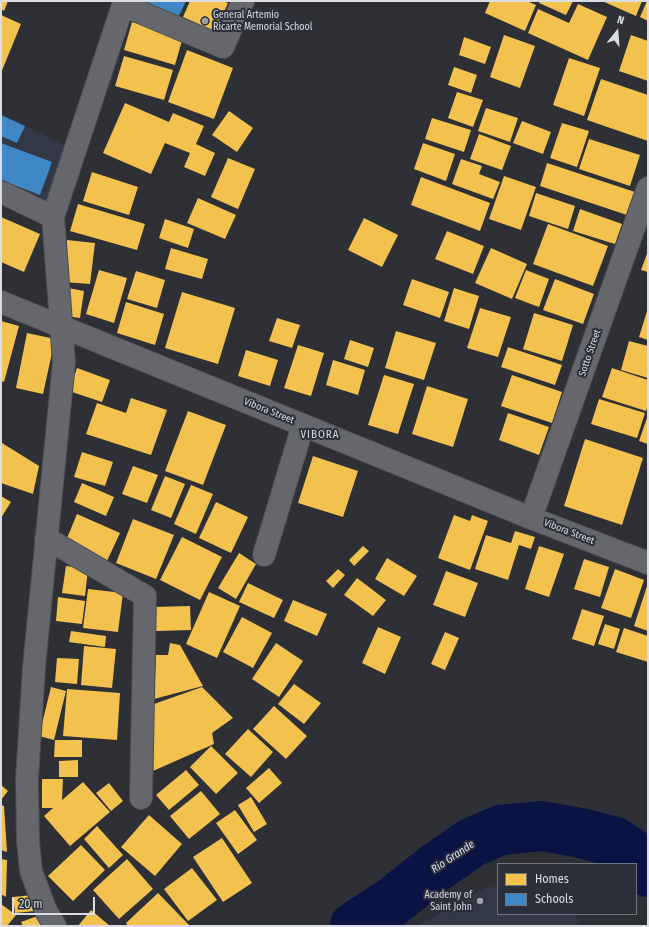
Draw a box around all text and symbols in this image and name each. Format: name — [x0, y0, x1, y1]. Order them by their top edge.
place label: General Artemio Ricarte Memorial School — [213, 9, 312, 32]
north arrow — [597, 12, 637, 52]
text: N — [616, 13, 626, 27]
marker: General Artemio Ricarte Memorial School — [200, 16, 210, 26]
street label: Sotto Street — [576, 328, 604, 378]
street label: Vibora Street — [242, 395, 296, 427]
district label: VIBORA — [300, 428, 340, 442]
street label: Vibora Street — [542, 517, 596, 547]
water label: Rio Grande — [429, 838, 477, 876]
legend — [497, 863, 637, 915]
text: Homes — [535, 872, 569, 886]
scale bar — [14, 889, 97, 915]
place label: Academy of Saint John — [425, 889, 472, 912]
text: Schools — [535, 892, 573, 906]
marker: Academy of Saint John — [475, 896, 485, 906]
text: 20 m — [19, 897, 43, 911]

